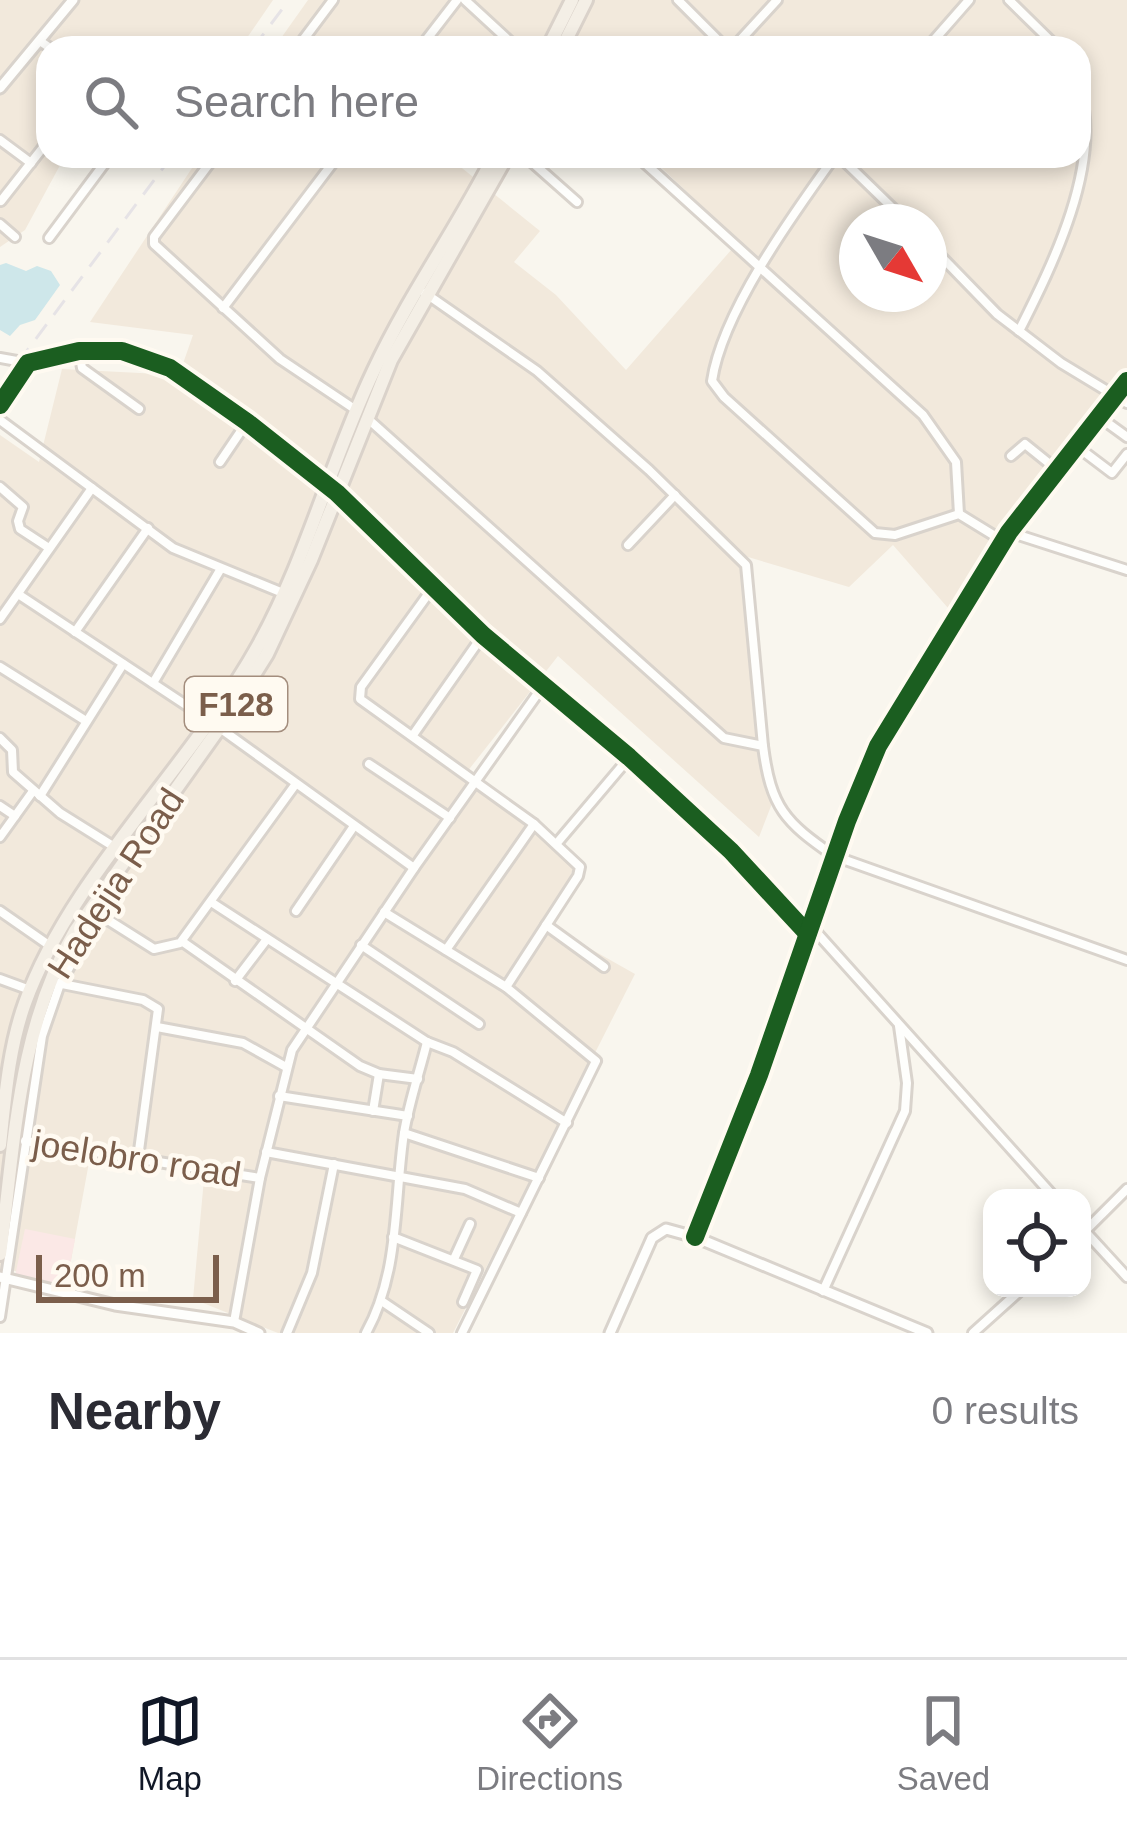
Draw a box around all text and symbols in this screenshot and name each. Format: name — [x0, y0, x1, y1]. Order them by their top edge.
search box — [36, 36, 1091, 168]
icon: search — [78, 69, 144, 135]
text: Search here — [174, 76, 419, 127]
north arrow — [839, 204, 947, 312]
road number: F128 — [185, 677, 287, 731]
street label: Hadejia Road — [39, 781, 192, 986]
street label: joelobro road — [29, 1122, 244, 1195]
map controls — [983, 1189, 1091, 1297]
button: locate — [983, 1189, 1091, 1297]
scale bar — [36, 1249, 219, 1302]
text: 200 m — [54, 1257, 146, 1294]
text: Nearby — [48, 1383, 221, 1440]
text: 0 results — [932, 1389, 1079, 1432]
tab: Map — [137, 1688, 203, 1798]
tab: Directions — [476, 1688, 623, 1798]
tab: Saved — [897, 1688, 990, 1798]

